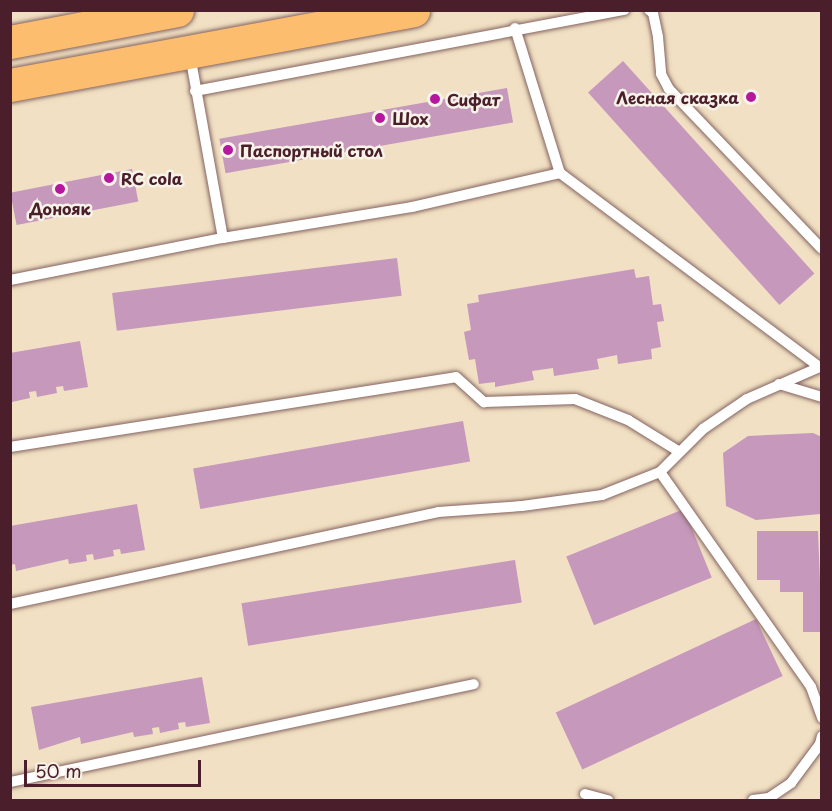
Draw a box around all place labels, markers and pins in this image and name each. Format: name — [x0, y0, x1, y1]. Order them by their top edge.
place label: Лесная сказка — [617, 87, 739, 107]
place label: Сифат — [447, 89, 500, 109]
marker: Лесная сказка — [744, 90, 758, 104]
marker: Сифат — [428, 92, 442, 106]
place label: Шох — [392, 108, 428, 128]
marker: Шох — [373, 111, 387, 125]
place label: Паспортный стол — [240, 140, 383, 160]
marker: Паспортный стол — [221, 143, 235, 157]
place label: RC cola — [121, 168, 184, 188]
marker: RC cola — [102, 171, 116, 185]
marker: Донояк — [53, 182, 67, 196]
place label: Донояк — [30, 198, 90, 218]

